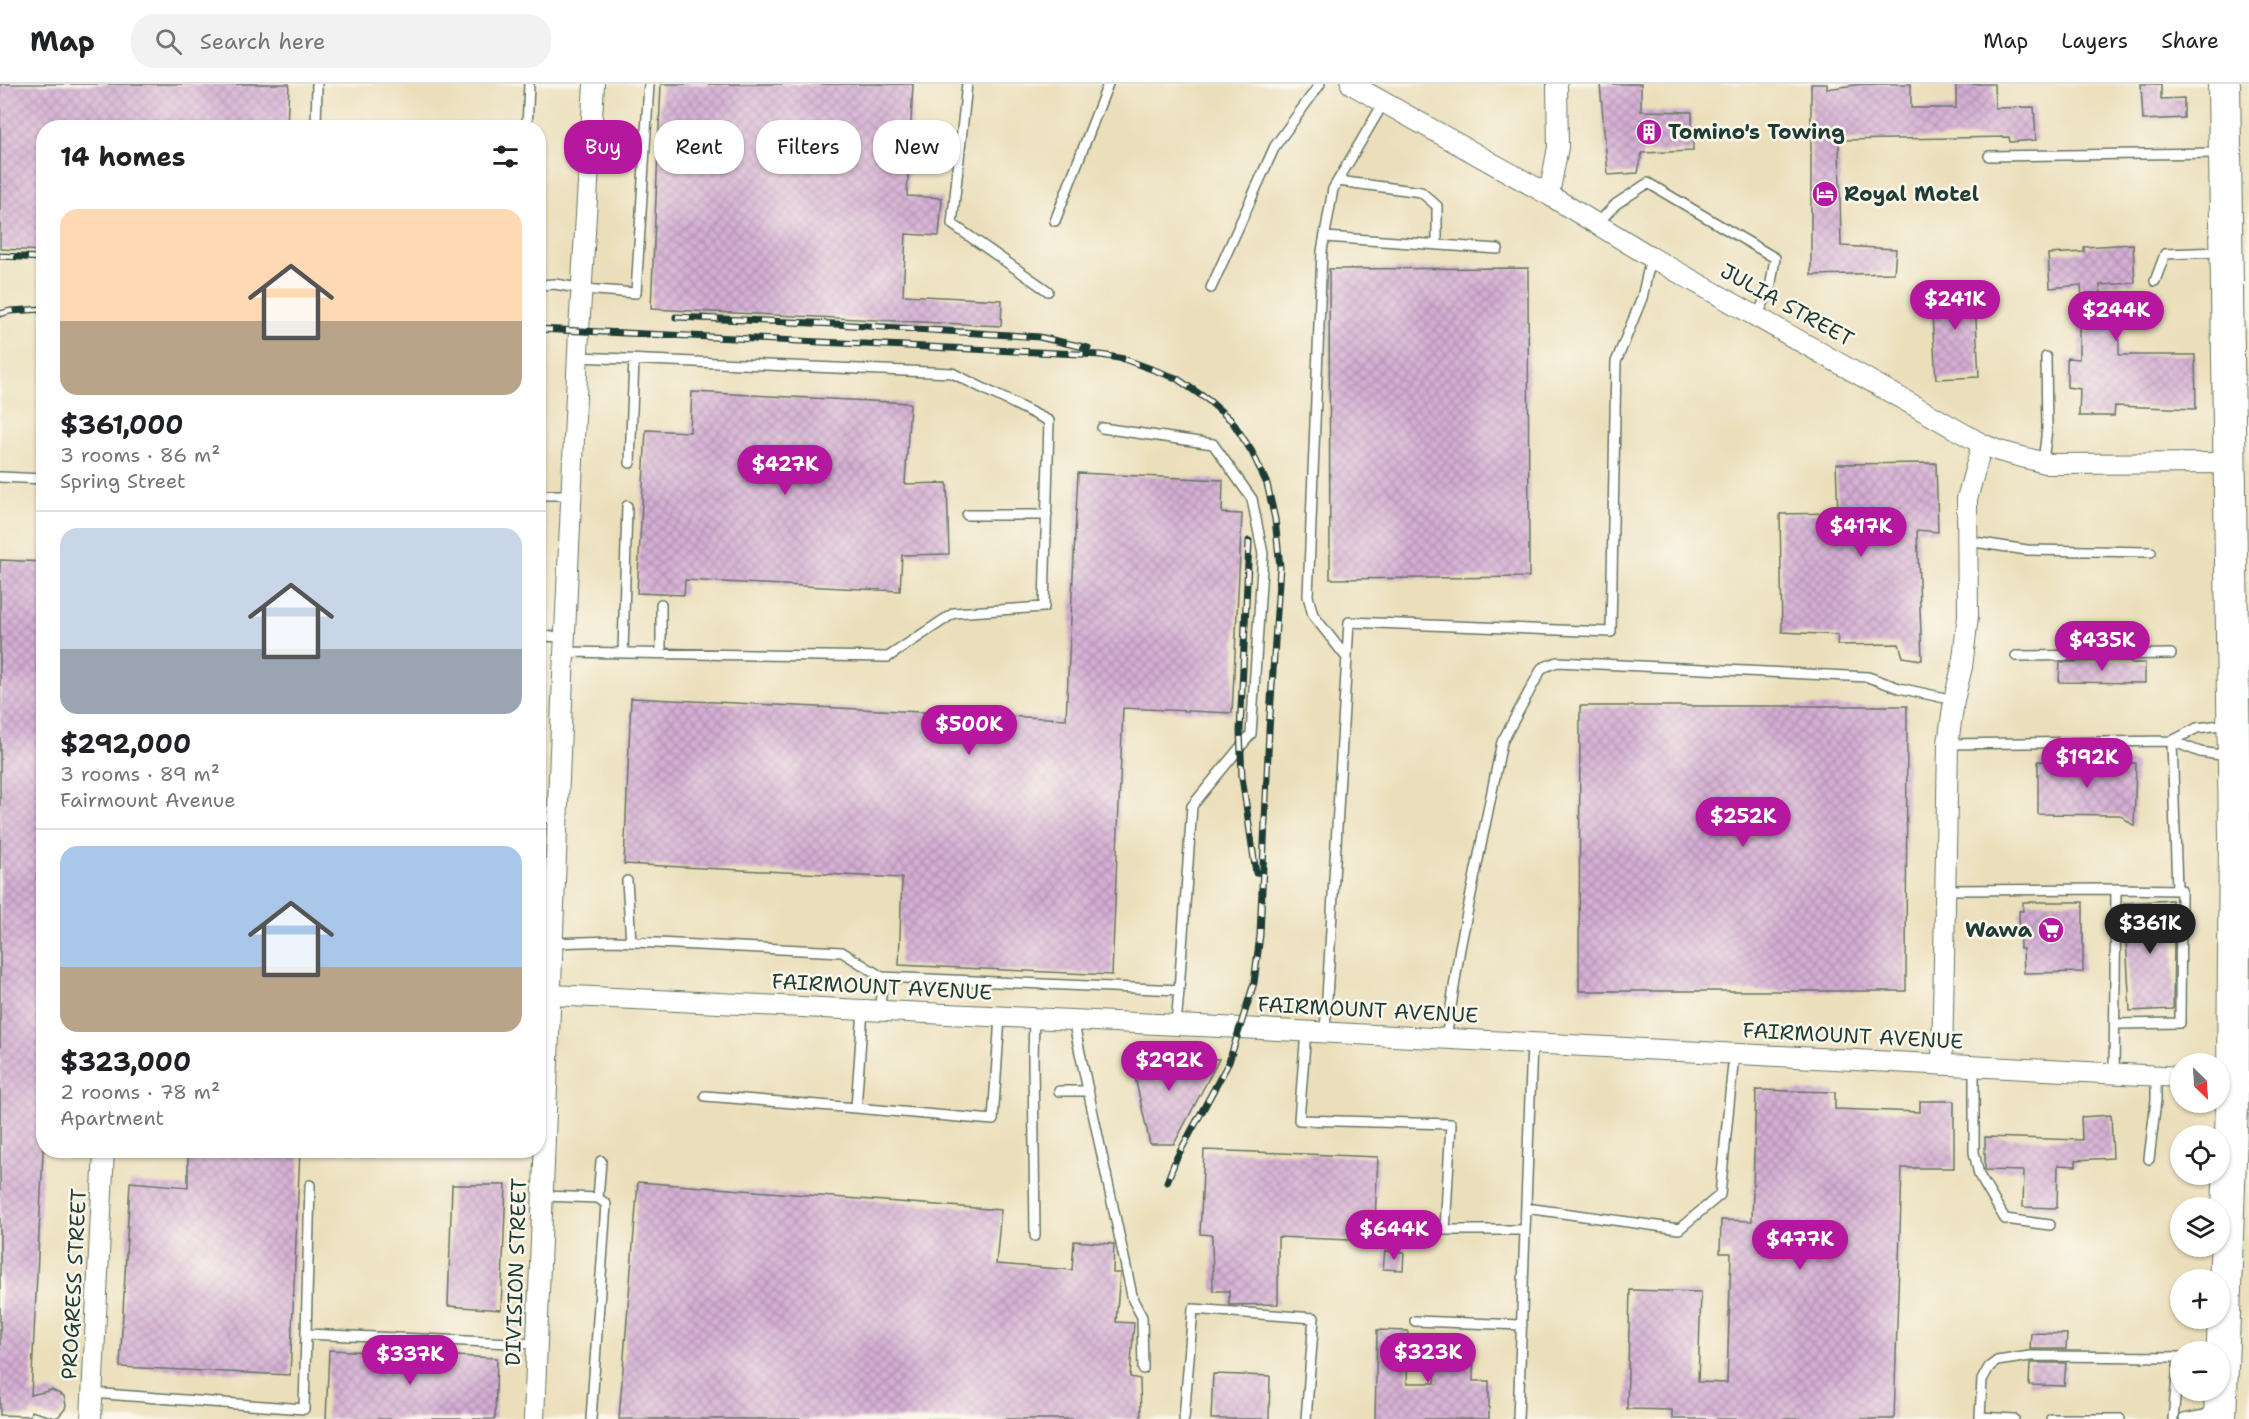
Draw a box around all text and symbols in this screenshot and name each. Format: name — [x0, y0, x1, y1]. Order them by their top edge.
search box — [131, 14, 551, 68]
text: Map — [30, 22, 95, 60]
icon: search — [152, 25, 185, 58]
text: Search here — [200, 27, 325, 56]
text: Map — [1983, 27, 2028, 55]
text: Layers — [2061, 27, 2128, 55]
text: Share — [2161, 27, 2219, 55]
building icon: Tomino's Towing — [1634, 117, 1664, 147]
place label: Tomino's Towing — [1668, 118, 1845, 146]
chip: Buy — [564, 120, 642, 174]
chip: Rent — [654, 120, 744, 174]
chip: Filters — [756, 120, 861, 174]
chip: New — [873, 120, 960, 174]
text: 14 homes — [60, 139, 186, 174]
icon: filters — [489, 140, 522, 173]
hotel icon: Royal Motel — [1810, 179, 1840, 209]
place label: Royal Motel — [1844, 180, 1979, 208]
icon: home — [237, 248, 345, 356]
street label: JULIA STREET — [1715, 257, 1859, 353]
pin: $241K — [1913, 280, 1997, 331]
text: $241K — [1924, 286, 1986, 312]
pin: $244K — [2074, 291, 2158, 342]
text: $244K — [2082, 297, 2150, 323]
text: $361,000 — [60, 407, 184, 442]
text: 3 rooms · 86 m² — [60, 442, 220, 468]
pin: $427K — [743, 445, 827, 496]
text: $427K — [751, 451, 819, 477]
text: Spring Street — [60, 468, 186, 494]
pin: $417K — [1819, 507, 1903, 558]
text: $417K — [1830, 513, 1892, 539]
icon: home — [237, 567, 345, 675]
pin: $435K — [2060, 621, 2144, 672]
text: $435K — [2069, 627, 2135, 653]
pin: $500K — [927, 705, 1011, 756]
text: $500K — [935, 711, 1003, 737]
text: $292,000 — [60, 726, 191, 761]
pin: $192K — [2045, 738, 2129, 789]
text: $192K — [2055, 744, 2119, 770]
text: 3 rooms · 89 m² — [60, 761, 220, 787]
text: Fairmount Avenue — [60, 787, 236, 813]
pin: $252K — [1701, 797, 1785, 848]
text: $252K — [1710, 803, 1776, 829]
icon: home — [237, 885, 345, 993]
pin: $361K — [2108, 904, 2192, 955]
text: $361K — [2119, 910, 2181, 936]
supermarket icon: Wawa — [2036, 915, 2066, 945]
place label: Wawa — [1965, 916, 2033, 944]
street label: FAIRMOUNT AVENUE — [771, 967, 993, 1007]
street label: FAIRMOUNT AVENUE — [1257, 990, 1479, 1030]
street label: FAIRMOUNT AVENUE — [1742, 1016, 1964, 1056]
pin: $292K — [1127, 1041, 1211, 1092]
text: $323,000 — [60, 1044, 191, 1079]
text: $292K — [1135, 1047, 1203, 1073]
north arrow — [2170, 1053, 2230, 1113]
map controls — [2170, 1053, 2230, 1401]
text: 2 rooms · 78 m² — [60, 1079, 220, 1105]
text: Apartment — [60, 1105, 164, 1131]
button: locate — [2170, 1125, 2230, 1185]
street label: DIVISION STREET — [499, 1178, 533, 1366]
street label: PROGRESS STREET — [55, 1188, 93, 1380]
button: layers — [2170, 1197, 2230, 1257]
pin: $644K — [1352, 1210, 1436, 1261]
text: $644K — [1359, 1216, 1429, 1242]
pin: $477K — [1758, 1220, 1842, 1271]
text: $477K — [1766, 1226, 1834, 1252]
button: + — [2170, 1269, 2230, 1329]
pin: $323K — [1386, 1333, 1470, 1384]
pin: $337K — [368, 1335, 452, 1386]
text: $323K — [1394, 1339, 1462, 1365]
text: $337K — [376, 1341, 444, 1367]
button: − — [2170, 1341, 2230, 1401]

